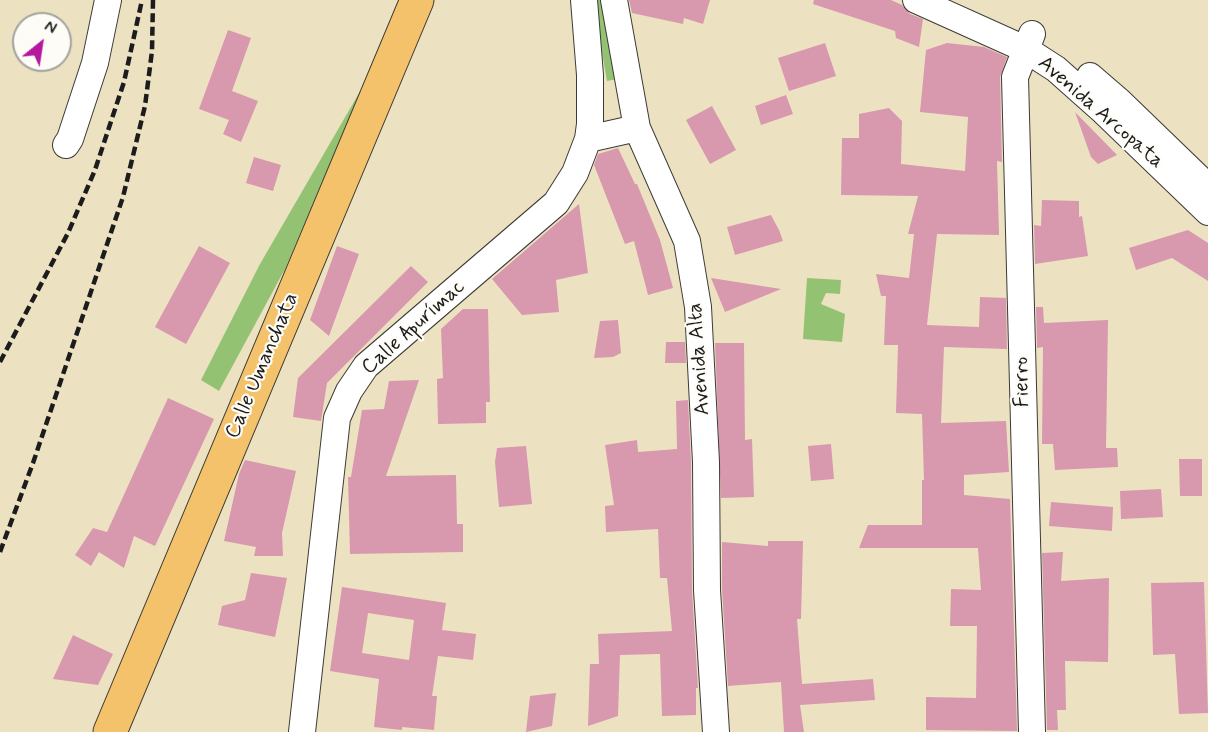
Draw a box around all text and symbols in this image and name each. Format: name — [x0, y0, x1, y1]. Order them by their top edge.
north arrow — [12, 12, 72, 72]
text: N — [40, 16, 60, 39]
street label: Avenida Arcopata — [1032, 51, 1168, 175]
street label: Calle Apurímac — [357, 275, 471, 381]
street label: Calle Umanchata — [221, 289, 305, 443]
street label: Avenida Alta — [683, 302, 717, 416]
street label: Fierro — [1010, 356, 1036, 408]

